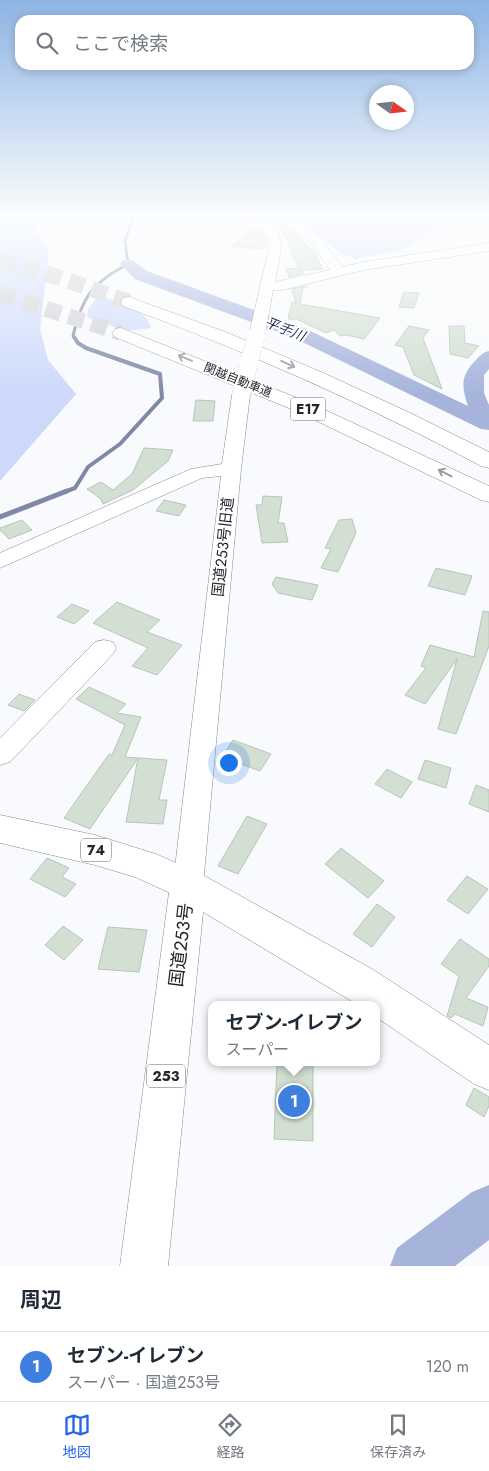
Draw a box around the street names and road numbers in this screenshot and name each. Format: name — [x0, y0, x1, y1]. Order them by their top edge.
street label: 関越自動車道 — [201, 358, 275, 402]
road number: E17 — [290, 398, 326, 420]
street label: 国道253号旧道 — [207, 496, 239, 598]
road number: 74 — [81, 838, 111, 862]
street label: 国道253号 — [163, 902, 199, 988]
road number: 253 — [147, 1064, 185, 1088]

